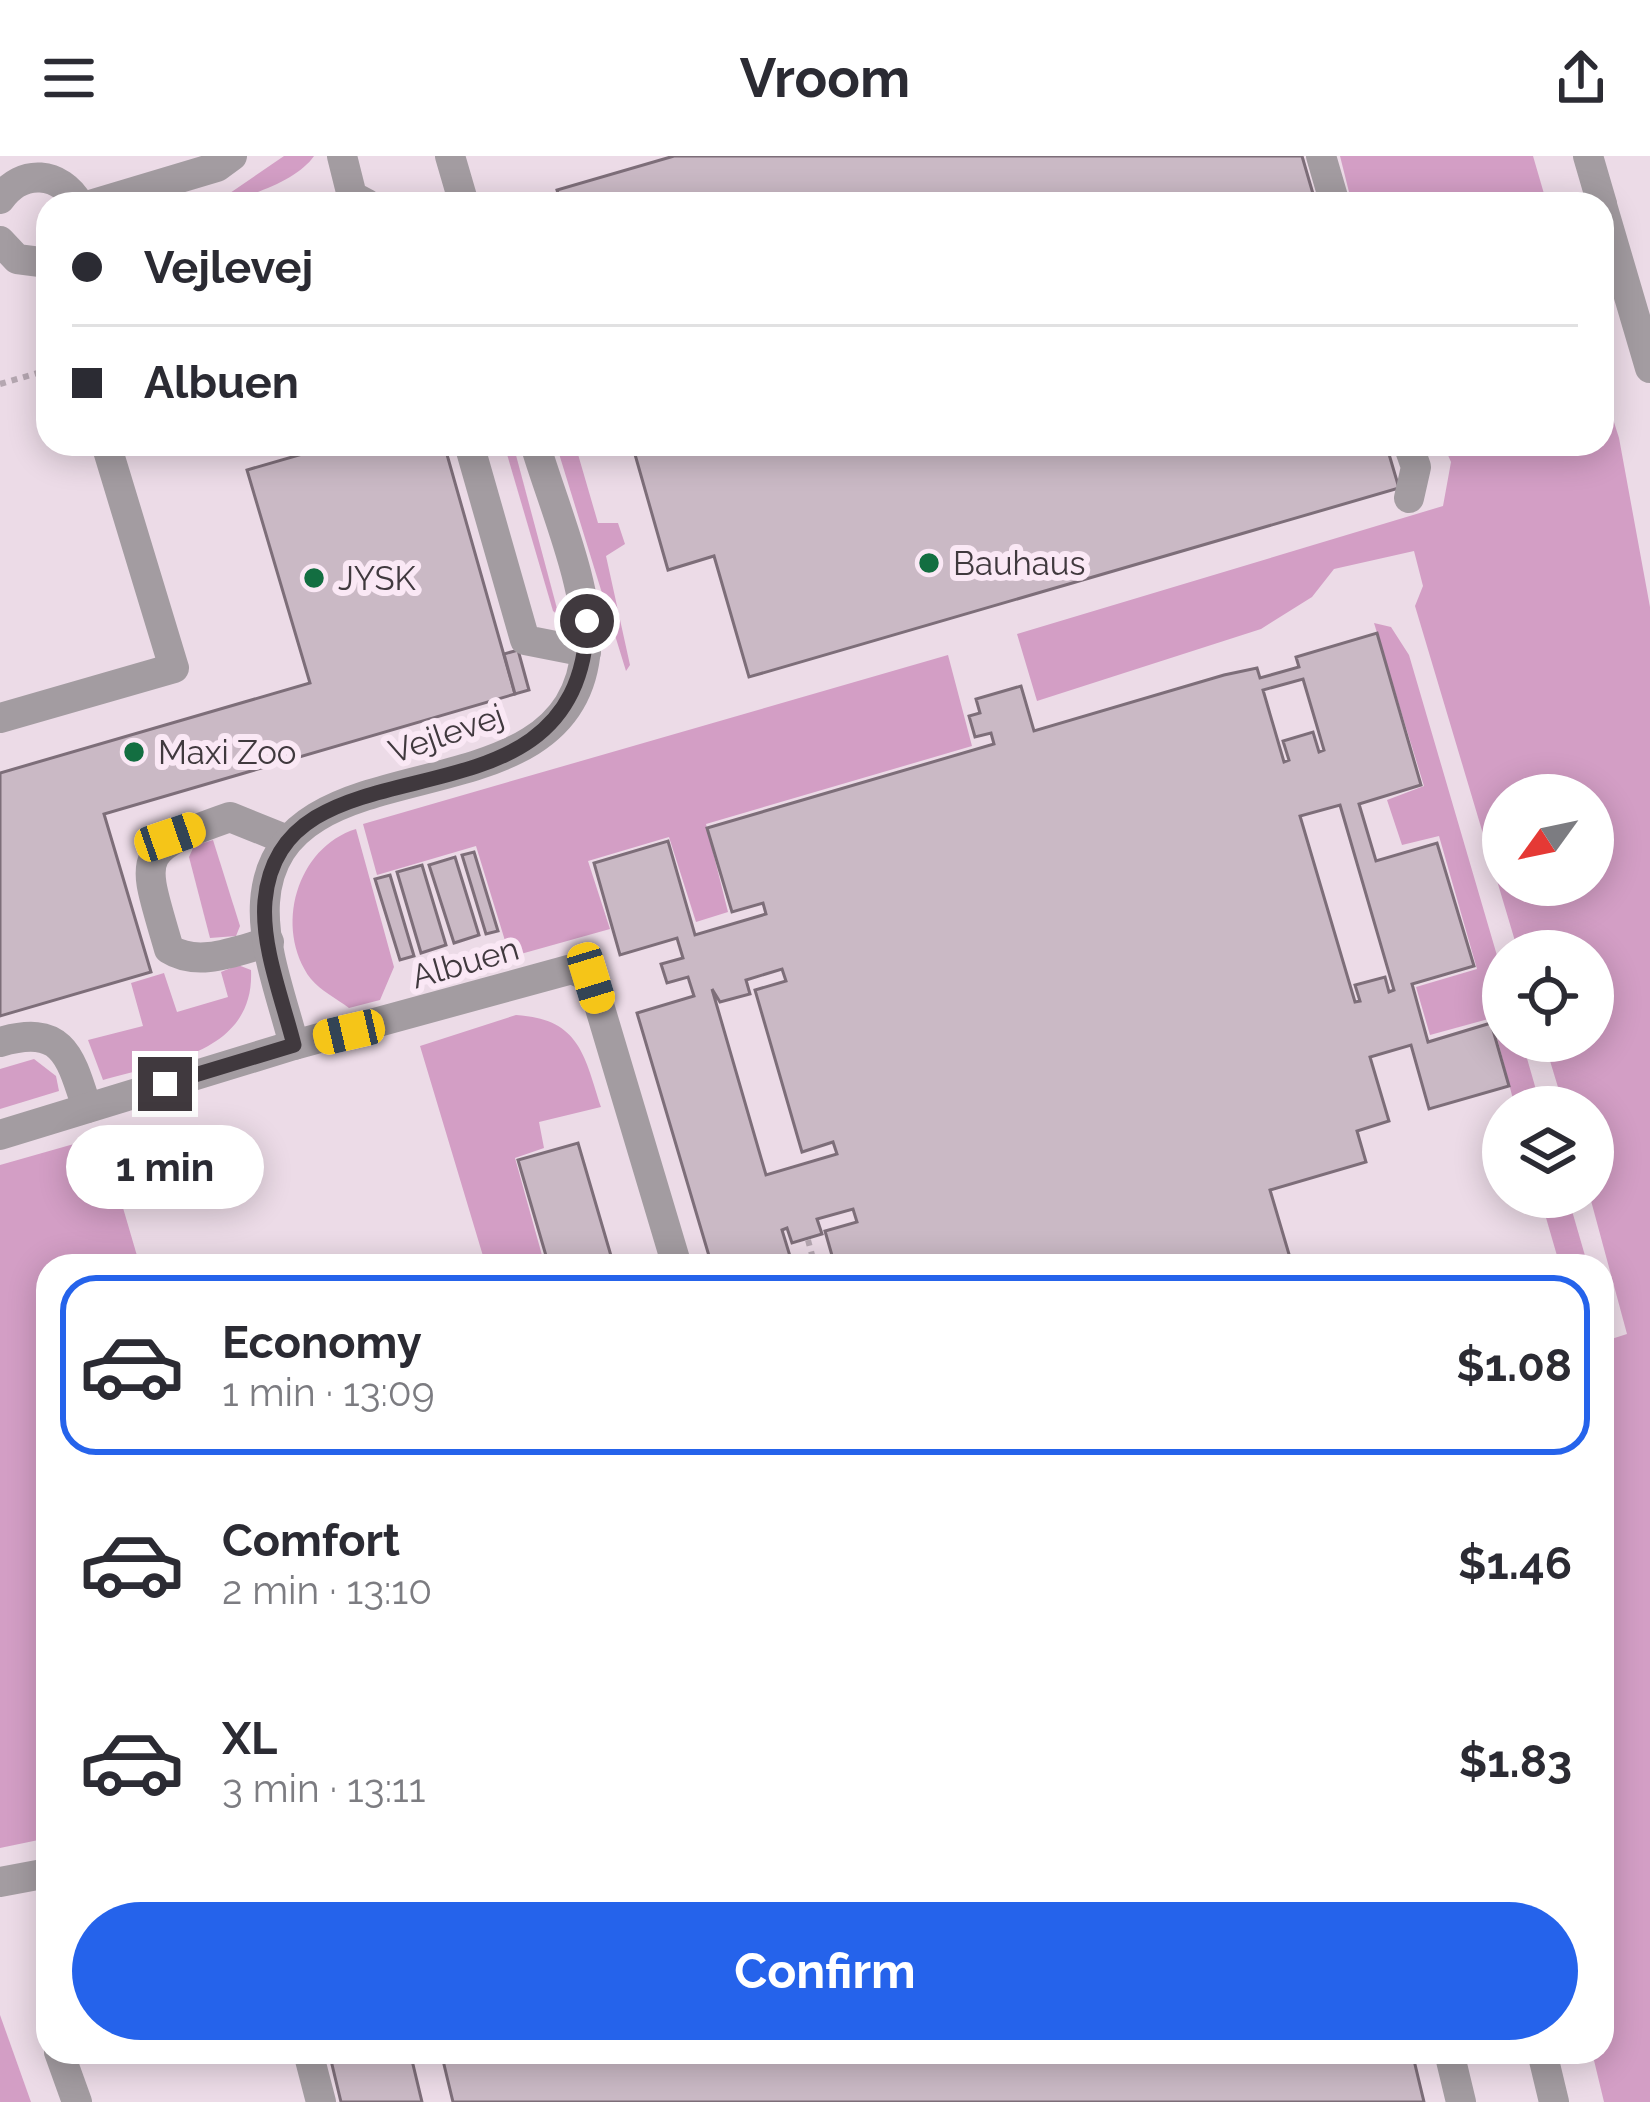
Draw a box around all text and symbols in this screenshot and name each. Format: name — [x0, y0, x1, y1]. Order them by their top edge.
icon: menu — [36, 45, 102, 111]
icon: share — [1548, 45, 1614, 111]
text: Vroom — [740, 46, 910, 110]
text: Vejlevej — [144, 241, 313, 294]
text: Albuen — [144, 356, 299, 409]
place label: Bauhaus — [953, 544, 1085, 583]
marker: Bauhaus — [916, 550, 942, 576]
place label: JYSK — [338, 559, 417, 598]
marker: JYSK — [301, 565, 327, 591]
route start — [560, 594, 614, 648]
street label: Vejlevej — [384, 696, 509, 771]
place label: Maxi Zoo — [158, 733, 297, 772]
marker: Maxi Zoo — [121, 739, 147, 765]
north arrow — [1482, 774, 1614, 906]
map controls — [1482, 774, 1614, 1218]
car — [130, 808, 210, 866]
street label: Albuen — [407, 929, 523, 996]
button: locate — [1482, 930, 1614, 1062]
car — [563, 938, 619, 1018]
car — [310, 1006, 388, 1058]
route end — [138, 1057, 192, 1111]
button: layers — [1482, 1086, 1614, 1218]
callout: 1 min — [66, 1126, 264, 1210]
text: 1 min — [116, 1144, 214, 1190]
icon: car — [78, 1311, 186, 1419]
text: Economy — [222, 1316, 422, 1369]
text: $1.08 — [1456, 1339, 1572, 1392]
text: 1 min · 13:09 — [222, 1369, 435, 1415]
icon: car — [78, 1509, 186, 1617]
text: Comfort — [222, 1514, 400, 1567]
text: $1.46 — [1458, 1537, 1572, 1590]
text: 2 min · 13:10 — [222, 1567, 432, 1613]
icon: car — [78, 1707, 186, 1815]
text: XL — [222, 1712, 277, 1765]
text: $1.83 — [1459, 1735, 1572, 1788]
text: 3 min · 13:11 — [222, 1765, 425, 1811]
button: Confirm — [72, 1902, 1578, 2040]

